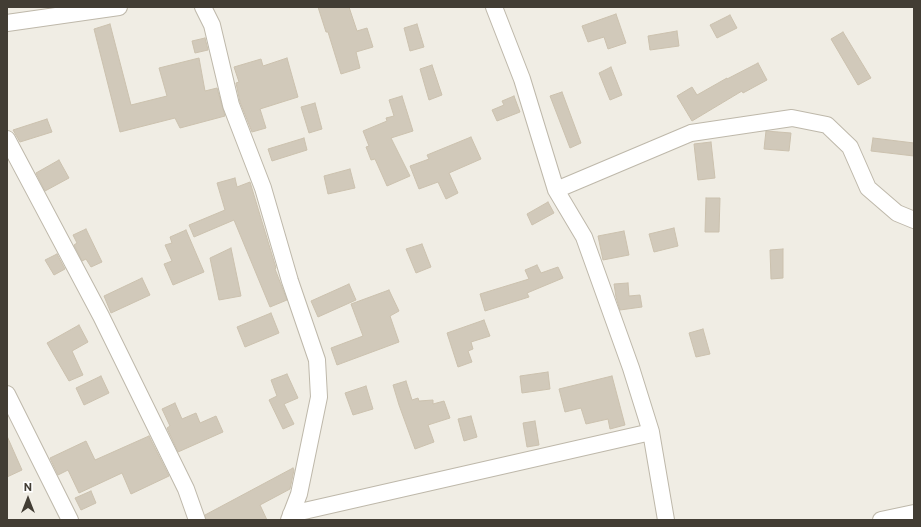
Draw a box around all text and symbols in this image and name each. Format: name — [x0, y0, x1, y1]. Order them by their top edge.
north arrow — [8, 479, 48, 519]
text: N — [24, 480, 32, 493]

